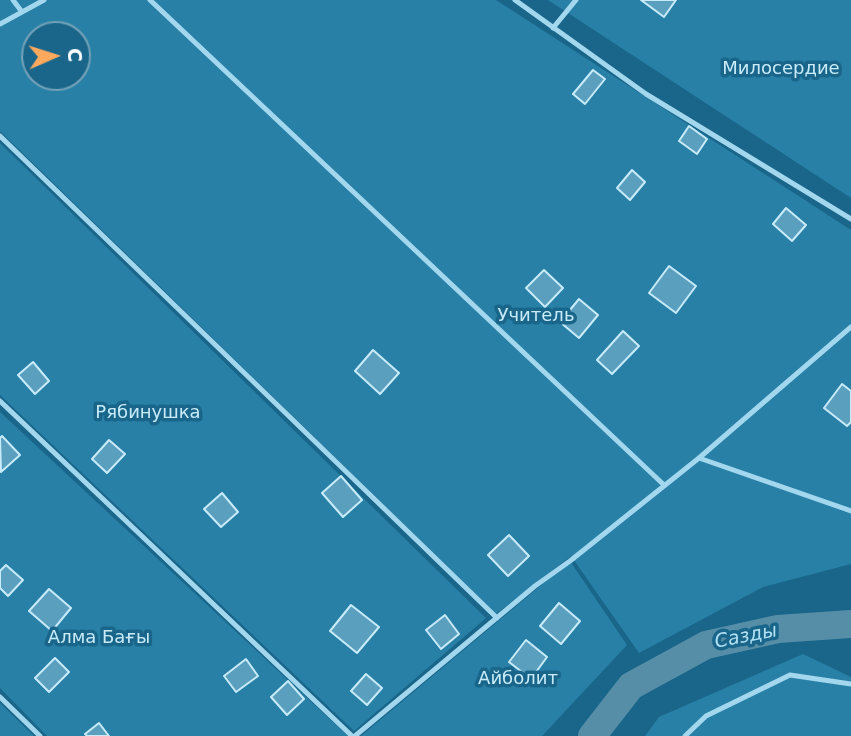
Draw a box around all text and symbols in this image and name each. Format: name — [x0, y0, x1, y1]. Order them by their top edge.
north arrow — [21, 21, 91, 91]
text: С — [64, 47, 86, 63]
park label: Милосердие — [722, 58, 840, 80]
park label: Учитель — [498, 305, 574, 327]
park label: Рябинушка — [95, 402, 201, 424]
water label: Сазды — [713, 620, 779, 654]
park label: Алма Бағы — [48, 627, 150, 649]
park label: Айболит — [478, 668, 558, 690]

